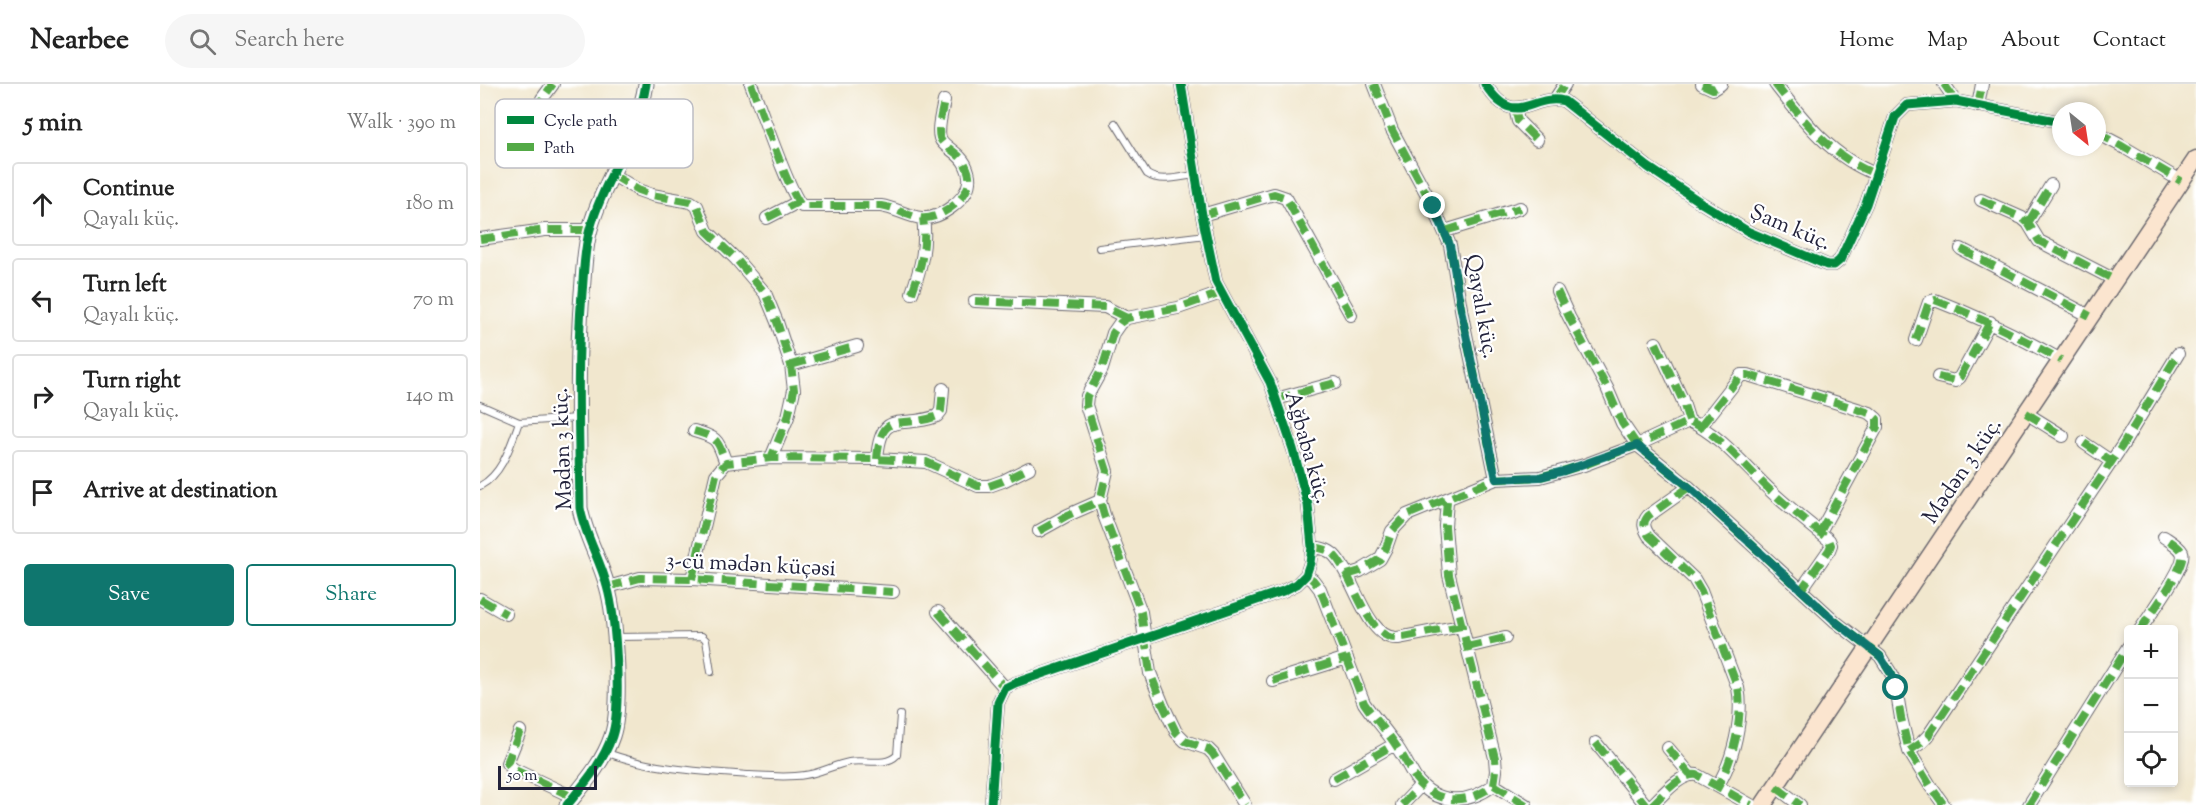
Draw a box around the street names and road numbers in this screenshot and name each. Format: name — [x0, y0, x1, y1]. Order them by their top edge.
street label: Şam küç. — [1744, 197, 1835, 260]
street label: Qayalı küç. — [1455, 252, 1505, 361]
street label: Mədən 3 küç. — [546, 387, 582, 511]
street label: Ağbaba küç. — [1275, 388, 1337, 508]
street label: Mədən 3 küç. — [1916, 412, 2011, 531]
street label: 3-cü mədən küçəsi — [665, 546, 837, 586]

